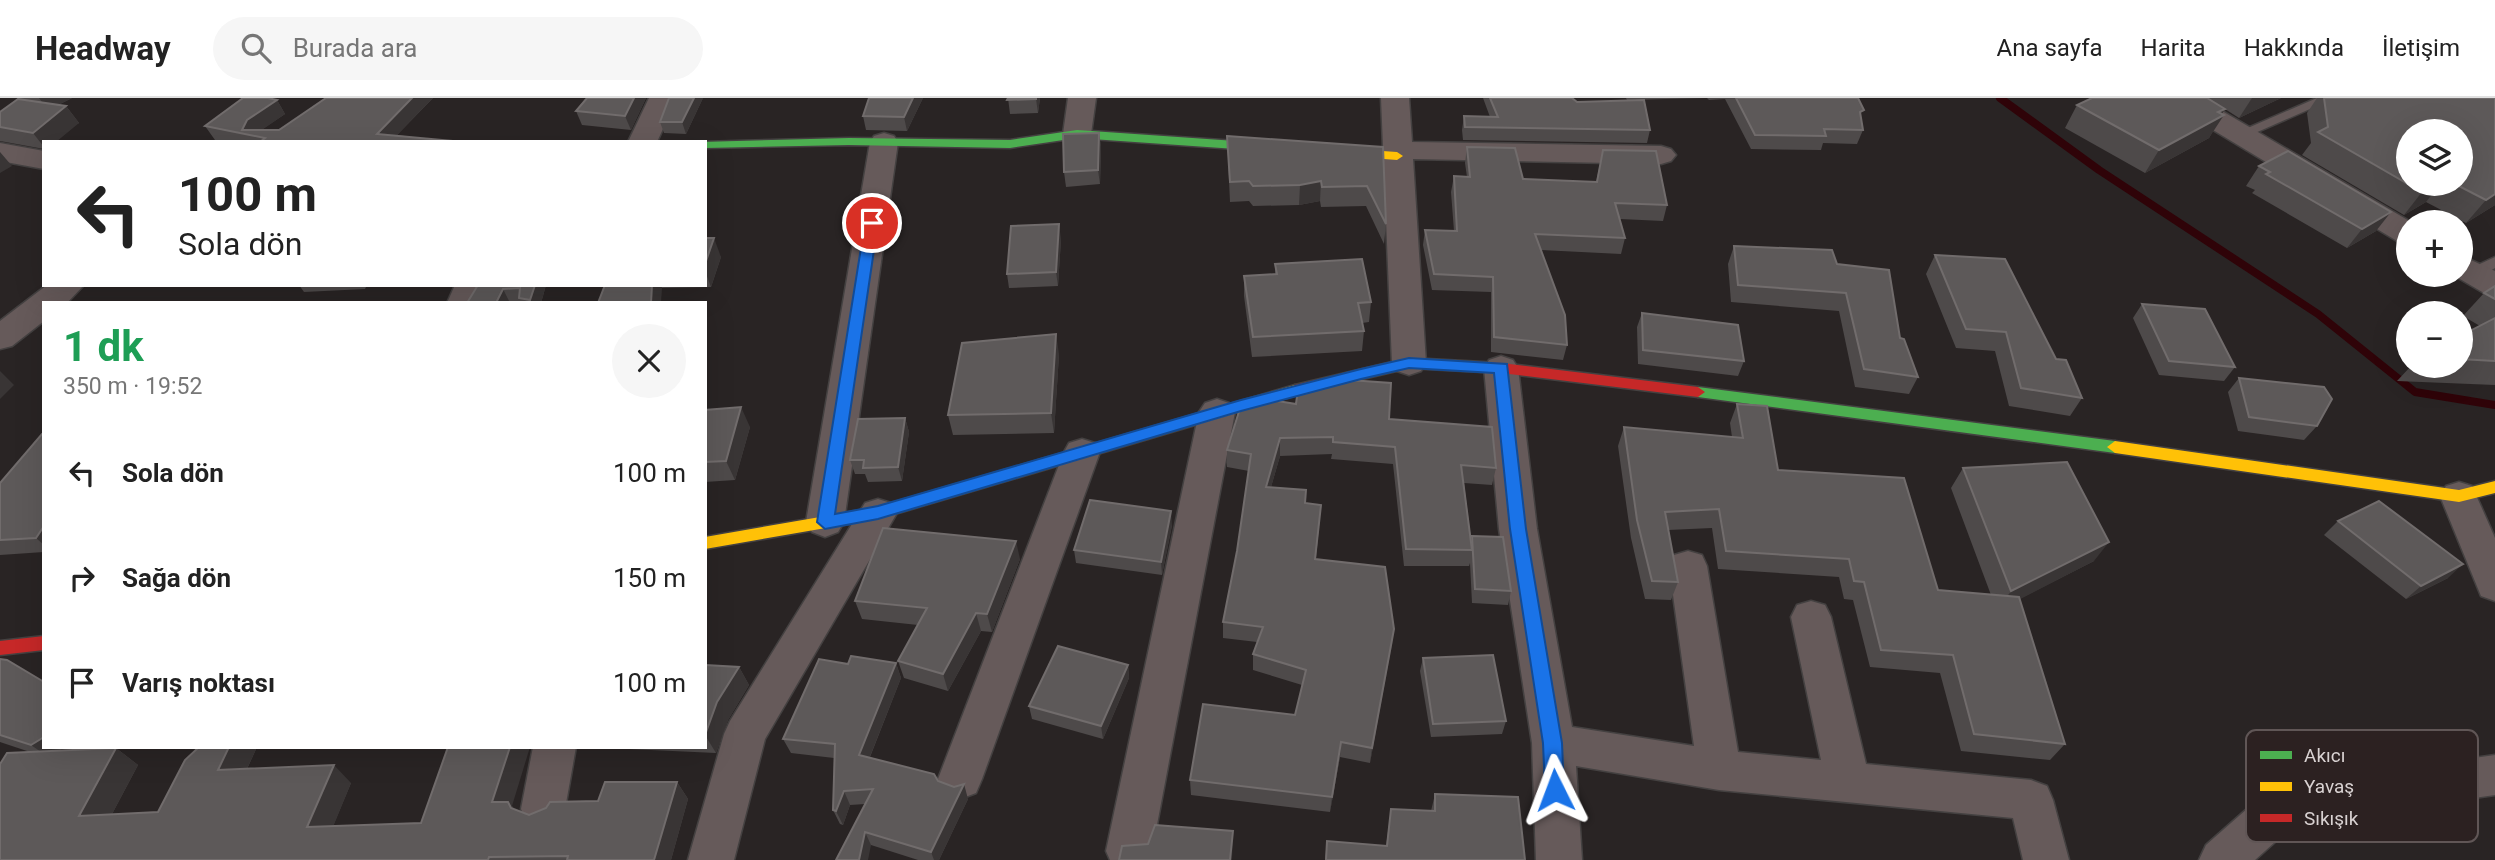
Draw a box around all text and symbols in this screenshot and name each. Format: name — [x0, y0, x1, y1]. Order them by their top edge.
search box — [213, 17, 703, 80]
text: Headway — [35, 29, 171, 68]
icon: search — [237, 29, 275, 67]
text: Burada ara — [293, 33, 417, 63]
text: Ana sayfa — [1997, 34, 2103, 62]
text: Harita — [2141, 34, 2206, 62]
text: Hakkında — [2244, 34, 2344, 62]
text: İletişim — [2382, 34, 2460, 62]
map controls — [2396, 119, 2473, 378]
button: layers — [2396, 119, 2473, 196]
text: 100 m — [178, 166, 317, 223]
icon: left — [63, 168, 154, 259]
pin — [842, 193, 902, 253]
icon: arrive — [853, 204, 891, 242]
button: + — [2396, 210, 2473, 287]
text: Sola dön — [178, 225, 302, 263]
button: − — [2396, 301, 2473, 378]
text: 1 dk — [63, 322, 144, 371]
button: close — [612, 324, 686, 398]
text: 350 m · 19:52 — [63, 373, 202, 400]
icon: left — [63, 454, 101, 492]
text: Sola dön — [122, 458, 224, 488]
text: 100 m — [613, 458, 686, 488]
icon: right — [63, 559, 101, 597]
text: Sağa dön — [122, 563, 231, 593]
text: 150 m — [613, 563, 686, 593]
icon: arrive — [63, 664, 101, 702]
text: Varış noktası — [122, 668, 275, 698]
text: 100 m — [613, 668, 686, 698]
legend — [2246, 730, 2478, 842]
text: Akıcı — [2304, 744, 2345, 767]
position arrow — [1518, 753, 1592, 827]
text: Yavaş — [2304, 775, 2354, 798]
text: Sıkışık — [2304, 807, 2359, 830]

